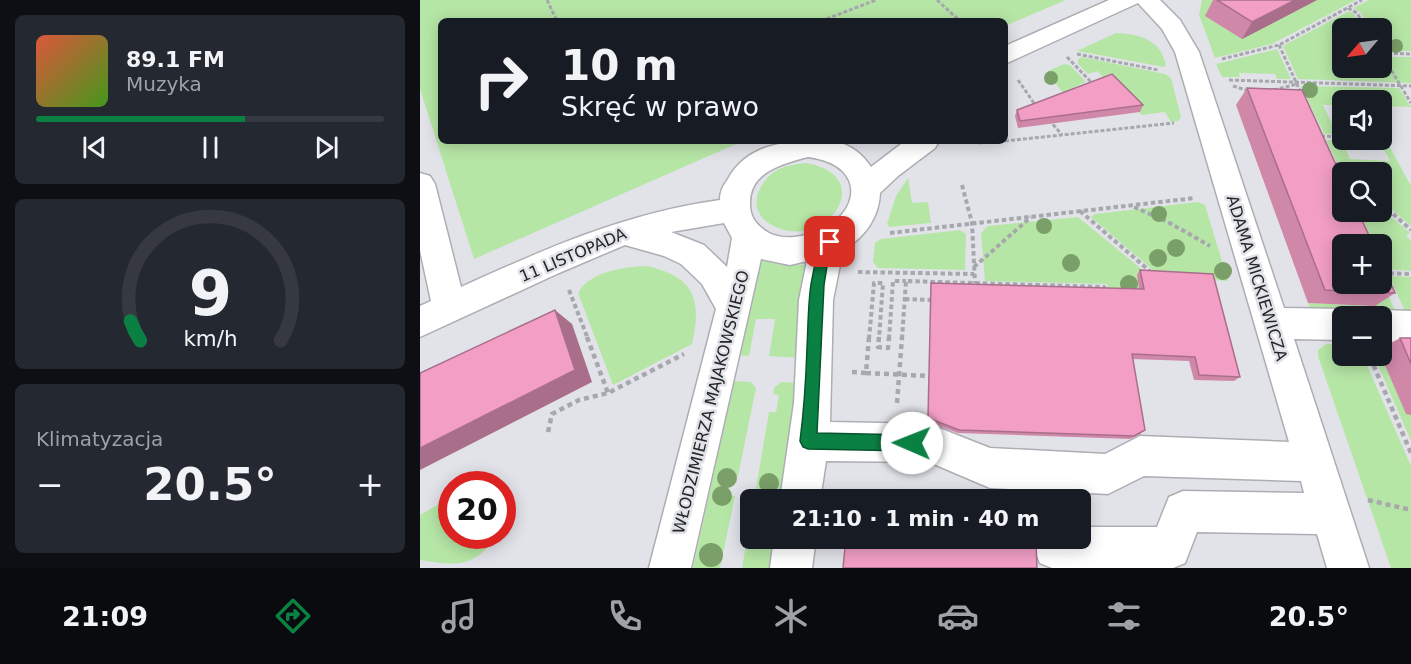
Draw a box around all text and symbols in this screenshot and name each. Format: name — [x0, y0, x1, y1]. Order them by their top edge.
north arrow — [1332, 18, 1392, 78]
map controls — [1332, 18, 1392, 366]
text: 10 m — [561, 41, 678, 90]
icon: right — [462, 42, 540, 120]
text: 89.1 FM — [126, 47, 225, 72]
text: Muzyka — [126, 72, 202, 96]
button: sound — [1332, 90, 1392, 150]
text: Skręć w prawo — [561, 91, 759, 122]
icon: previous — [78, 131, 111, 164]
icon: pause — [194, 131, 227, 164]
icon: next — [310, 131, 343, 164]
button: search — [1332, 162, 1392, 222]
street label: ADAMA MICKIEWICZA — [1223, 193, 1291, 363]
pin — [804, 216, 855, 267]
street label: 11 LISTOPADA — [517, 224, 629, 286]
icon: arrive — [813, 225, 846, 258]
button: + — [1332, 234, 1392, 294]
text: 9 — [188, 257, 232, 330]
street label: WŁODZIMIERZA MAJAKOWSKIEGO — [669, 268, 753, 536]
button: − — [1332, 306, 1392, 366]
text: km/h — [183, 326, 237, 351]
position arrow — [880, 411, 944, 475]
text: Klimatyzacja — [36, 427, 163, 451]
text: 20.5° — [143, 458, 277, 511]
text: − — [36, 465, 64, 504]
text: + — [356, 465, 384, 504]
speed limit sign: 20 — [438, 471, 516, 549]
text: 21:10 · 1 min · 40 m — [792, 506, 1039, 531]
icon: directions — [272, 595, 314, 637]
icon: music — [438, 595, 480, 637]
icon: phone — [604, 595, 646, 637]
icon: climate — [770, 595, 812, 637]
icon: car — [937, 595, 979, 637]
icon: filters — [1103, 595, 1145, 637]
text: 21:09 — [62, 601, 148, 632]
text: 20.5° — [1269, 601, 1349, 632]

